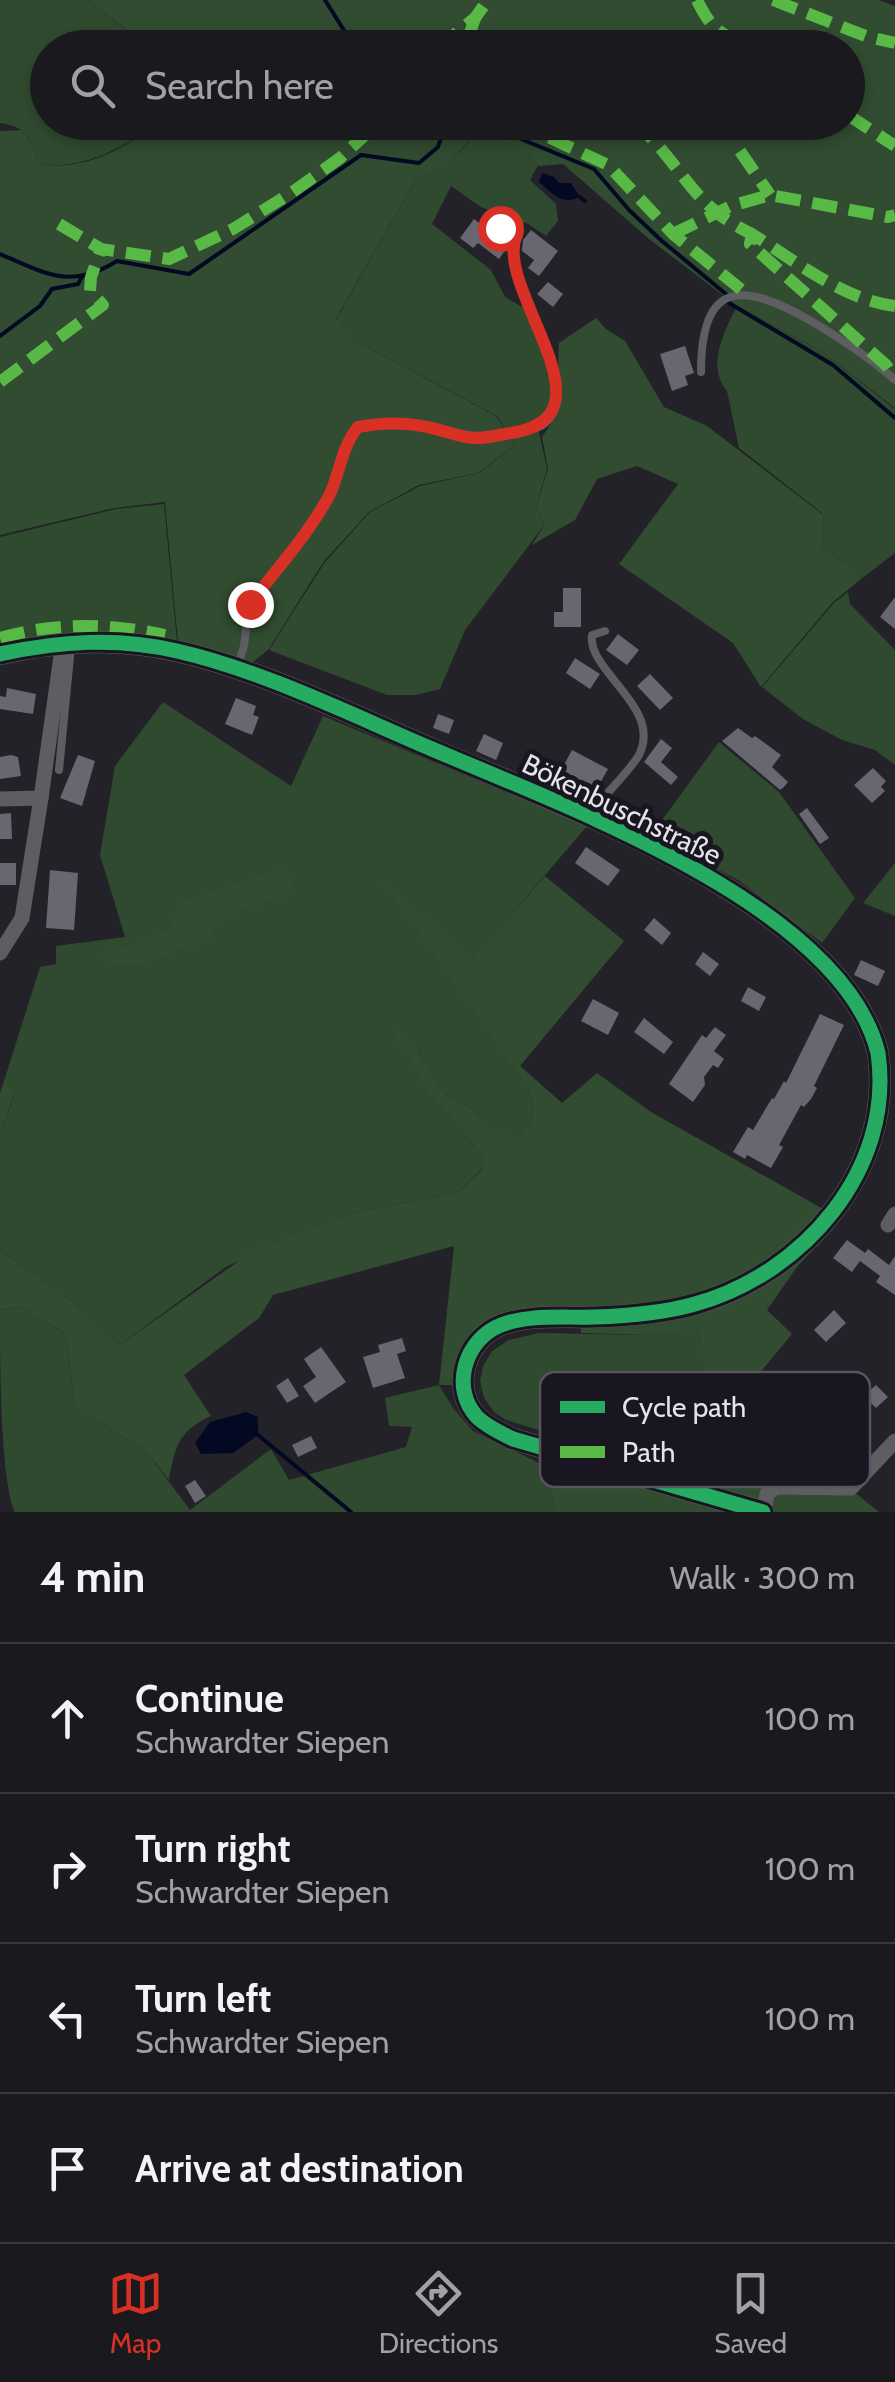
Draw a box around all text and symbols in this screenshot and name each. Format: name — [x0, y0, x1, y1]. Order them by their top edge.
search box — [30, 30, 865, 140]
icon: search — [65, 58, 120, 113]
text: Search here — [145, 62, 334, 109]
route start — [478, 206, 524, 252]
route end — [228, 582, 274, 628]
street label: Bökenbuschstraße — [517, 746, 727, 872]
legend — [540, 1372, 870, 1487]
text: Cycle path — [622, 1390, 746, 1424]
text: Path — [622, 1435, 675, 1469]
text: 4 min — [40, 1551, 145, 1603]
text: Walk · 300 m — [669, 1558, 855, 1597]
text: Continue — [135, 1675, 284, 1722]
icon: ahead — [40, 1691, 95, 1746]
text: 100 m — [765, 1699, 855, 1738]
text: Schwardter Siepen — [135, 1722, 389, 1761]
text: Turn right — [135, 1825, 291, 1872]
icon: right — [40, 1841, 95, 1896]
text: 100 m — [765, 1849, 855, 1888]
text: Schwardter Siepen — [135, 1872, 389, 1911]
text: Turn left — [135, 1975, 271, 2022]
icon: left — [40, 1991, 95, 2046]
text: 100 m — [765, 1999, 855, 2038]
text: Schwardter Siepen — [135, 2022, 389, 2061]
icon: arrive — [40, 2141, 95, 2196]
text: Arrive at destination — [135, 2145, 464, 2192]
tab: Map — [108, 2266, 163, 2360]
tab: Directions — [379, 2266, 498, 2360]
tab: Saved — [714, 2266, 787, 2360]

